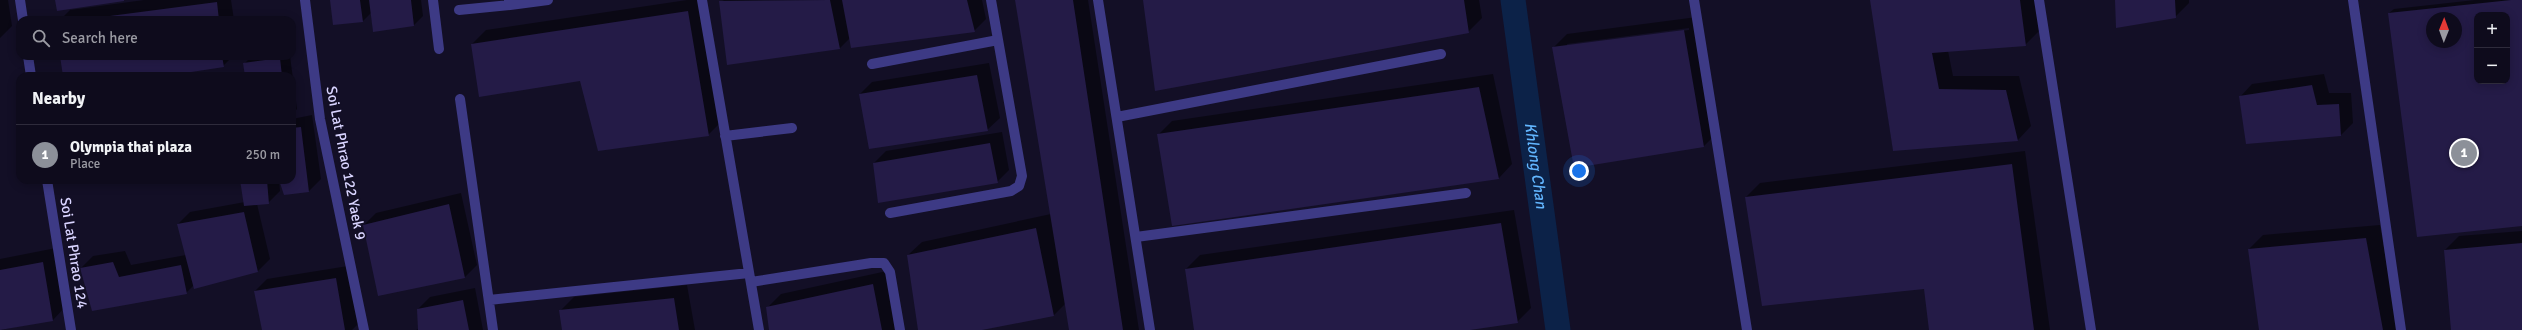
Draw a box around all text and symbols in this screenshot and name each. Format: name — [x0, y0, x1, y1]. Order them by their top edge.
north arrow — [2426, 12, 2462, 48]
map controls — [2474, 12, 2510, 84]
button: + — [2474, 12, 2510, 48]
search box — [16, 16, 296, 60]
icon: search — [30, 27, 52, 49]
text: Search here — [62, 29, 138, 47]
button: − — [2474, 48, 2510, 84]
street label: Soi Lat Phrao 122 Yaek 9 — [322, 85, 370, 241]
text: Nearby — [32, 88, 85, 109]
water label: Khlong Chan — [1520, 121, 1552, 211]
text: Olympia thai plaza — [70, 138, 192, 156]
pin: 1 — [2451, 138, 2477, 168]
text: 1 — [41, 147, 49, 163]
text: 250 m — [246, 147, 280, 163]
text: Place — [70, 156, 100, 172]
your location — [1569, 161, 1589, 181]
street label: Soi Lat Phrao 124 — [56, 196, 92, 310]

